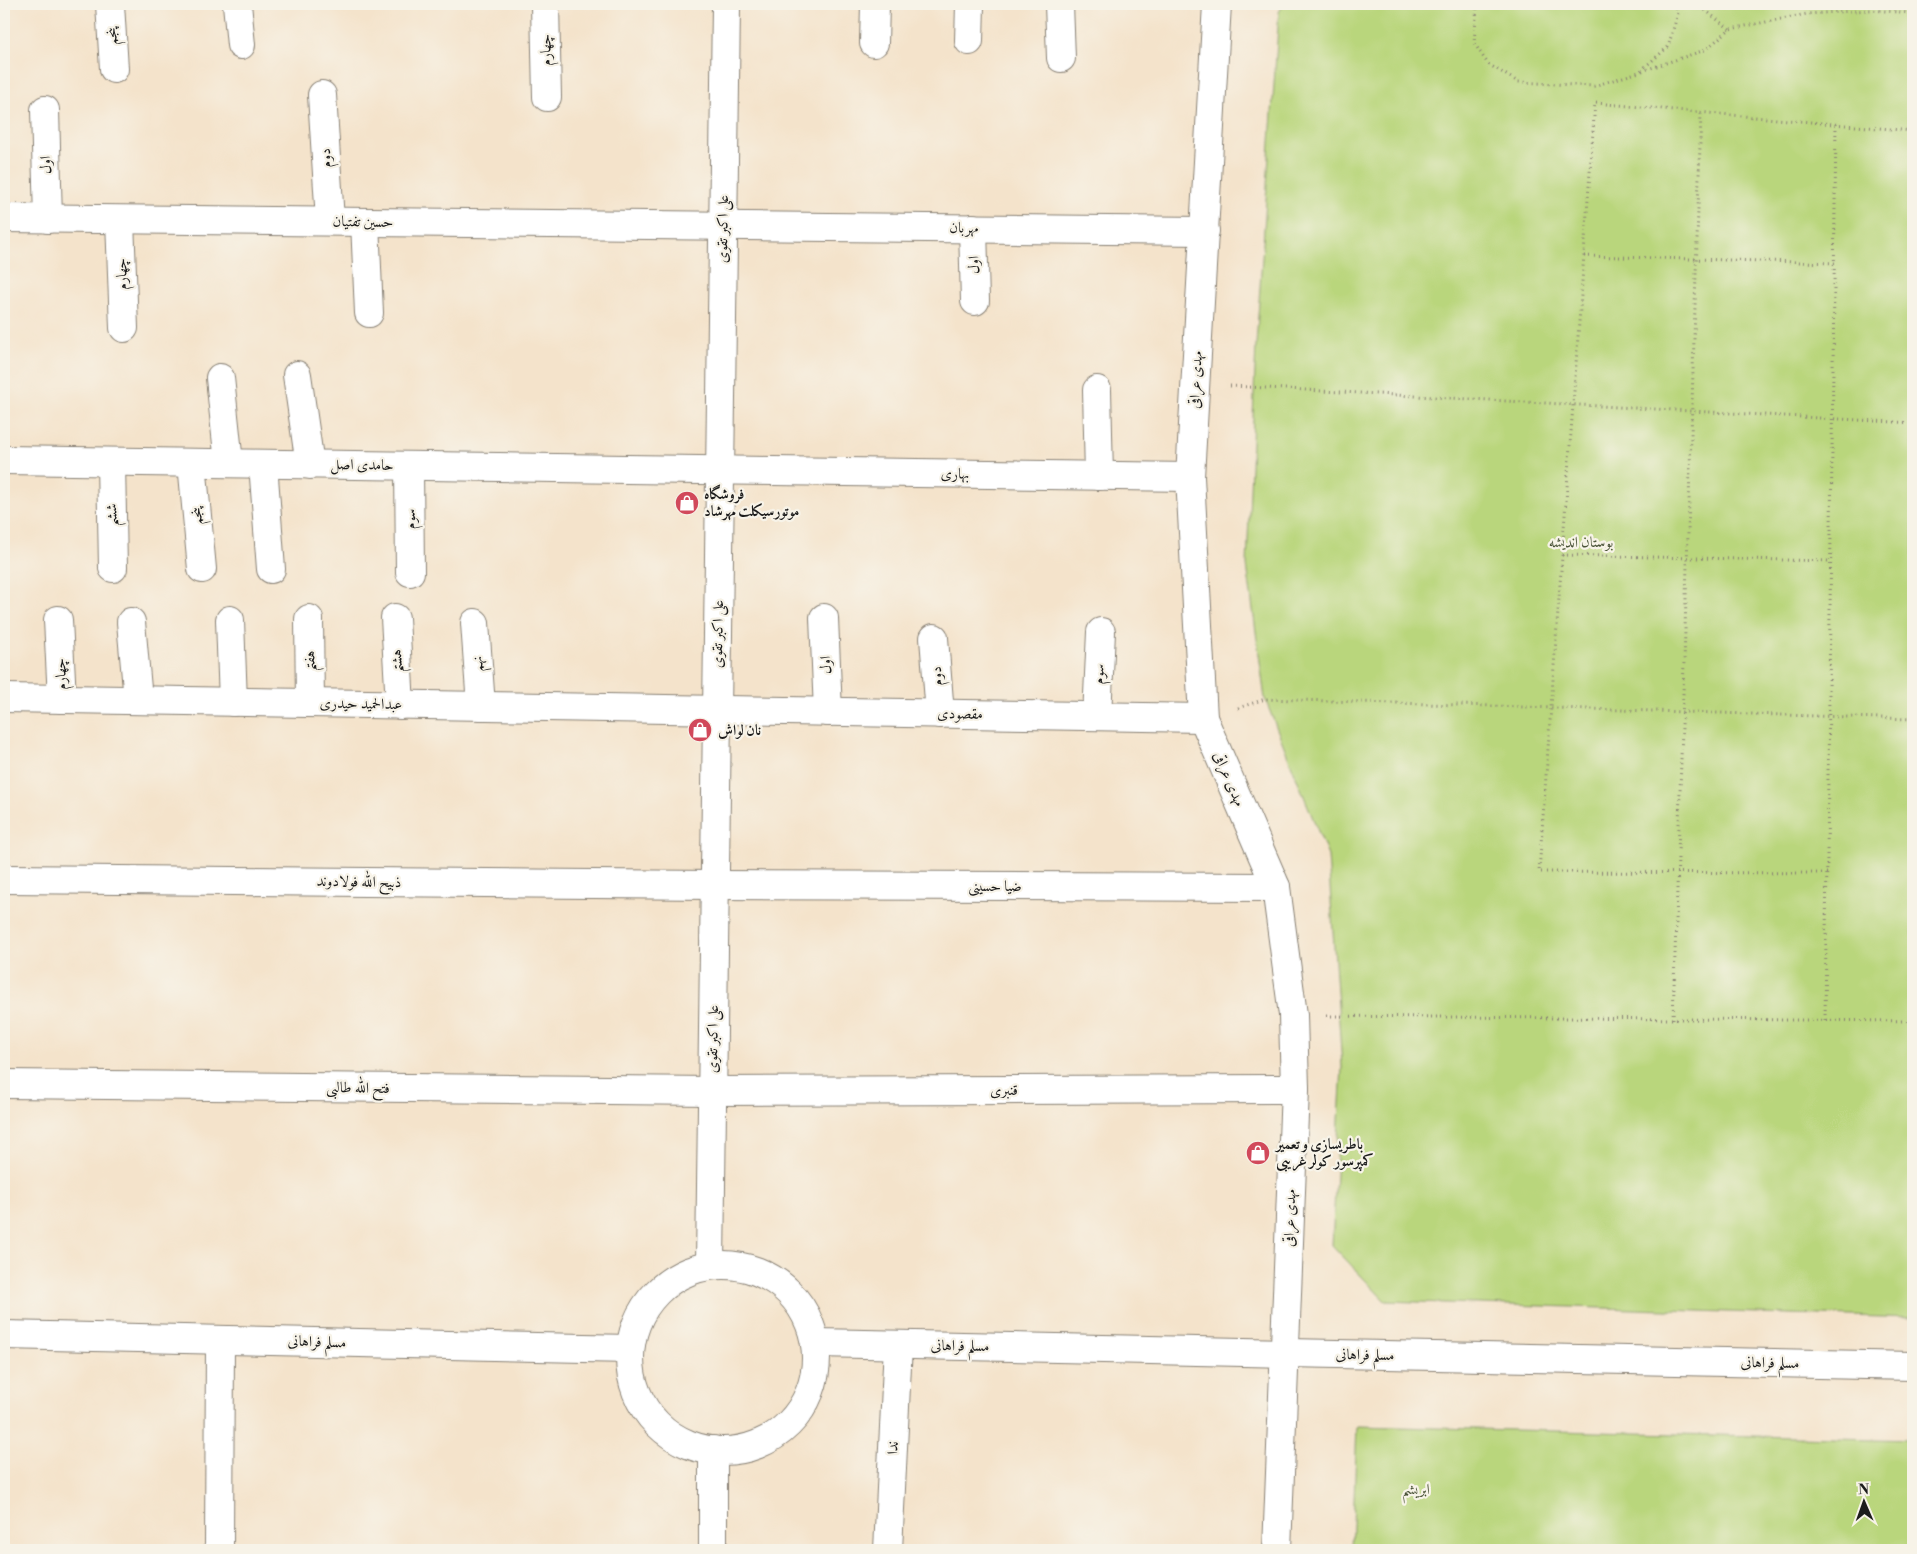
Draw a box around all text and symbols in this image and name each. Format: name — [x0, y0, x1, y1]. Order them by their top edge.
street label: پنجم — [102, 25, 126, 45]
street label: چهارم — [536, 34, 559, 66]
street label: دوم — [316, 148, 339, 168]
street label: اول — [36, 156, 56, 174]
street label: علی اکبر تقوی — [713, 194, 734, 263]
street label: حسین تفتیان — [332, 212, 394, 232]
street label: مهربان — [949, 218, 979, 238]
street label: اول — [964, 256, 984, 274]
street label: چهارم — [112, 258, 135, 290]
street label: مهدی عراقی — [1185, 350, 1208, 409]
street label: حامدی اصل — [330, 455, 394, 476]
street label: بهاری — [940, 464, 970, 484]
place label: فروشگاه موتورسیکلت مهرشاد — [704, 484, 800, 521]
shop icon: فروشگاه موتورسیکلت مهرشاد — [674, 490, 700, 516]
street label: ششم — [102, 503, 127, 527]
street label: پنجم — [187, 504, 211, 526]
street label: سوم — [401, 509, 423, 529]
park label: بوستان اندیشه — [1549, 533, 1613, 552]
street label: علی اکبر تقوی — [708, 599, 729, 668]
street label: هشتم — [387, 648, 412, 673]
street label: هفتم — [300, 650, 325, 672]
street label: نهم — [468, 655, 492, 673]
street label: اول — [816, 656, 836, 674]
street label: چهارم — [51, 657, 74, 690]
street label: سوم — [1089, 663, 1112, 685]
street label: دوم — [927, 665, 950, 686]
street label: عبدالحمید حیدری — [320, 694, 402, 714]
street label: مقصودی — [937, 704, 983, 724]
shop icon: نان لواش — [687, 717, 713, 743]
place label: نان لواش — [718, 721, 761, 740]
street label: مهدی عراقی — [1208, 749, 1249, 810]
street label: ذبیح الله فولادوند — [316, 869, 402, 896]
street label: ضیا حسینی — [968, 877, 1022, 897]
street label: علی اکبر تقوی — [703, 1004, 724, 1073]
street label: فتح الله طالبی — [326, 1075, 390, 1102]
street label: قنبری — [990, 1081, 1018, 1100]
place label: باطریسازی و تعمیر کمپرسور کولر غریبی — [1274, 1135, 1374, 1172]
shop icon: باطریسازی و تعمیر کمپرسور کولر غریبی — [1245, 1140, 1271, 1166]
street label: مهدی عراقی — [1279, 1189, 1302, 1247]
street label: مسلم فراهانی — [287, 1331, 347, 1358]
street label: مسلم فراهانی — [930, 1336, 990, 1361]
street label: مسلم فراهانی — [1335, 1345, 1395, 1370]
street label: مسلم فراهانی — [1740, 1353, 1800, 1378]
street label: ندا — [883, 1441, 903, 1455]
north arrow — [1840, 1476, 1890, 1526]
park label: ابریشم — [1402, 1480, 1430, 1504]
text: N — [1858, 1481, 1869, 1499]

